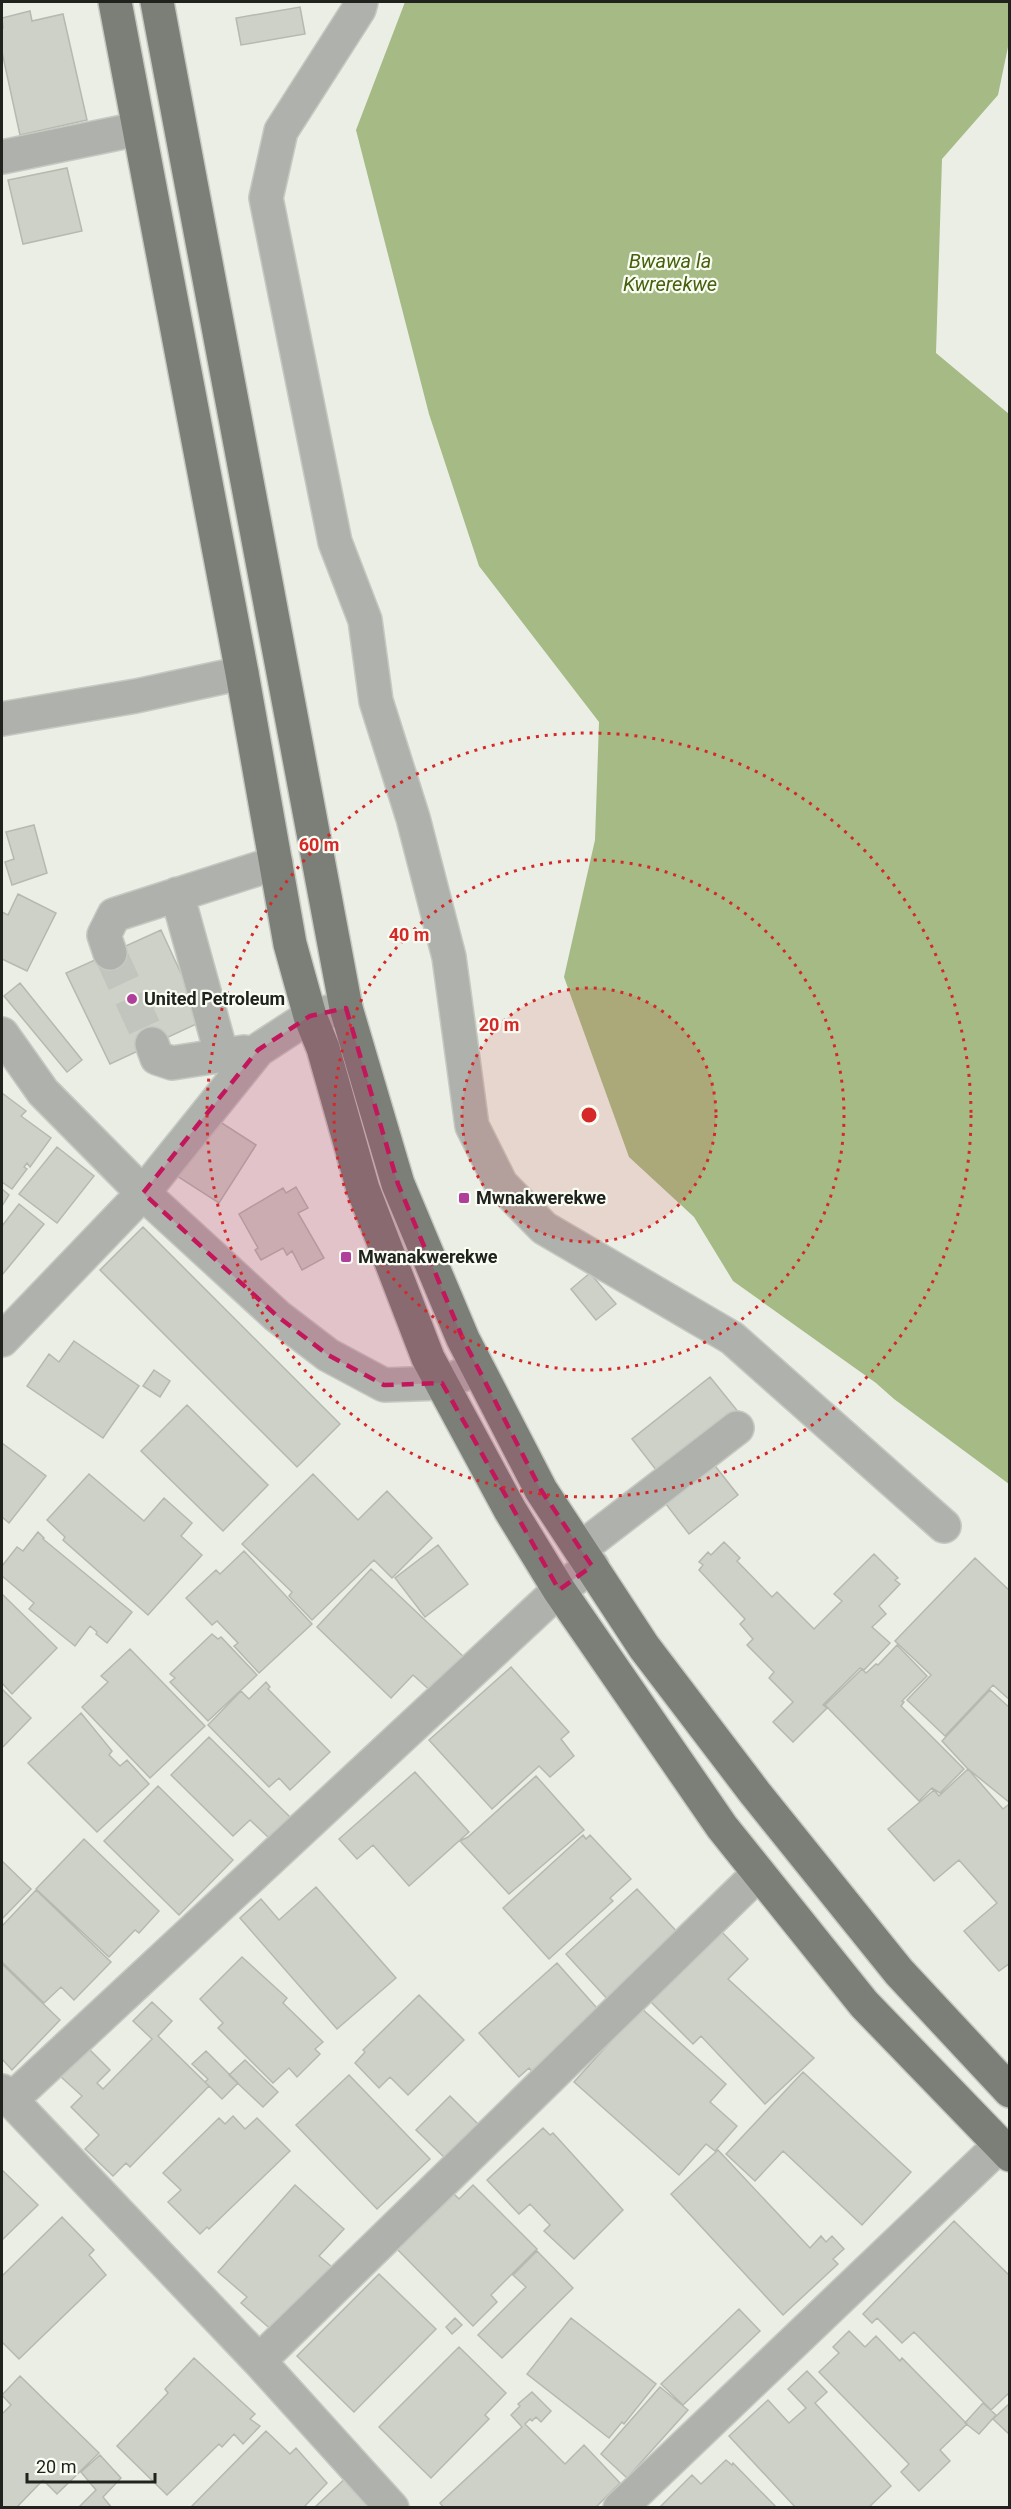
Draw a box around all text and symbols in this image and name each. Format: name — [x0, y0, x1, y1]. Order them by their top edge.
water label: Bwawa la Kwrerekwe — [623, 249, 717, 296]
text: 60 m — [299, 834, 339, 855]
text: 40 m — [389, 924, 429, 945]
place label: United Petroleum — [144, 988, 285, 1009]
marker: United Petroleum — [125, 992, 139, 1006]
text: 20 m — [479, 1014, 519, 1035]
centre of rings — [579, 1105, 599, 1125]
place label: Mwnakwerekwe — [476, 1187, 606, 1208]
marker: Mwnakwerekwe — [457, 1191, 471, 1205]
place label: Mwanakwerekwe — [358, 1246, 498, 1267]
marker: Mwanakwerekwe — [339, 1250, 353, 1264]
scale bar — [27, 2446, 154, 2484]
text: 20 m — [36, 2456, 76, 2477]

